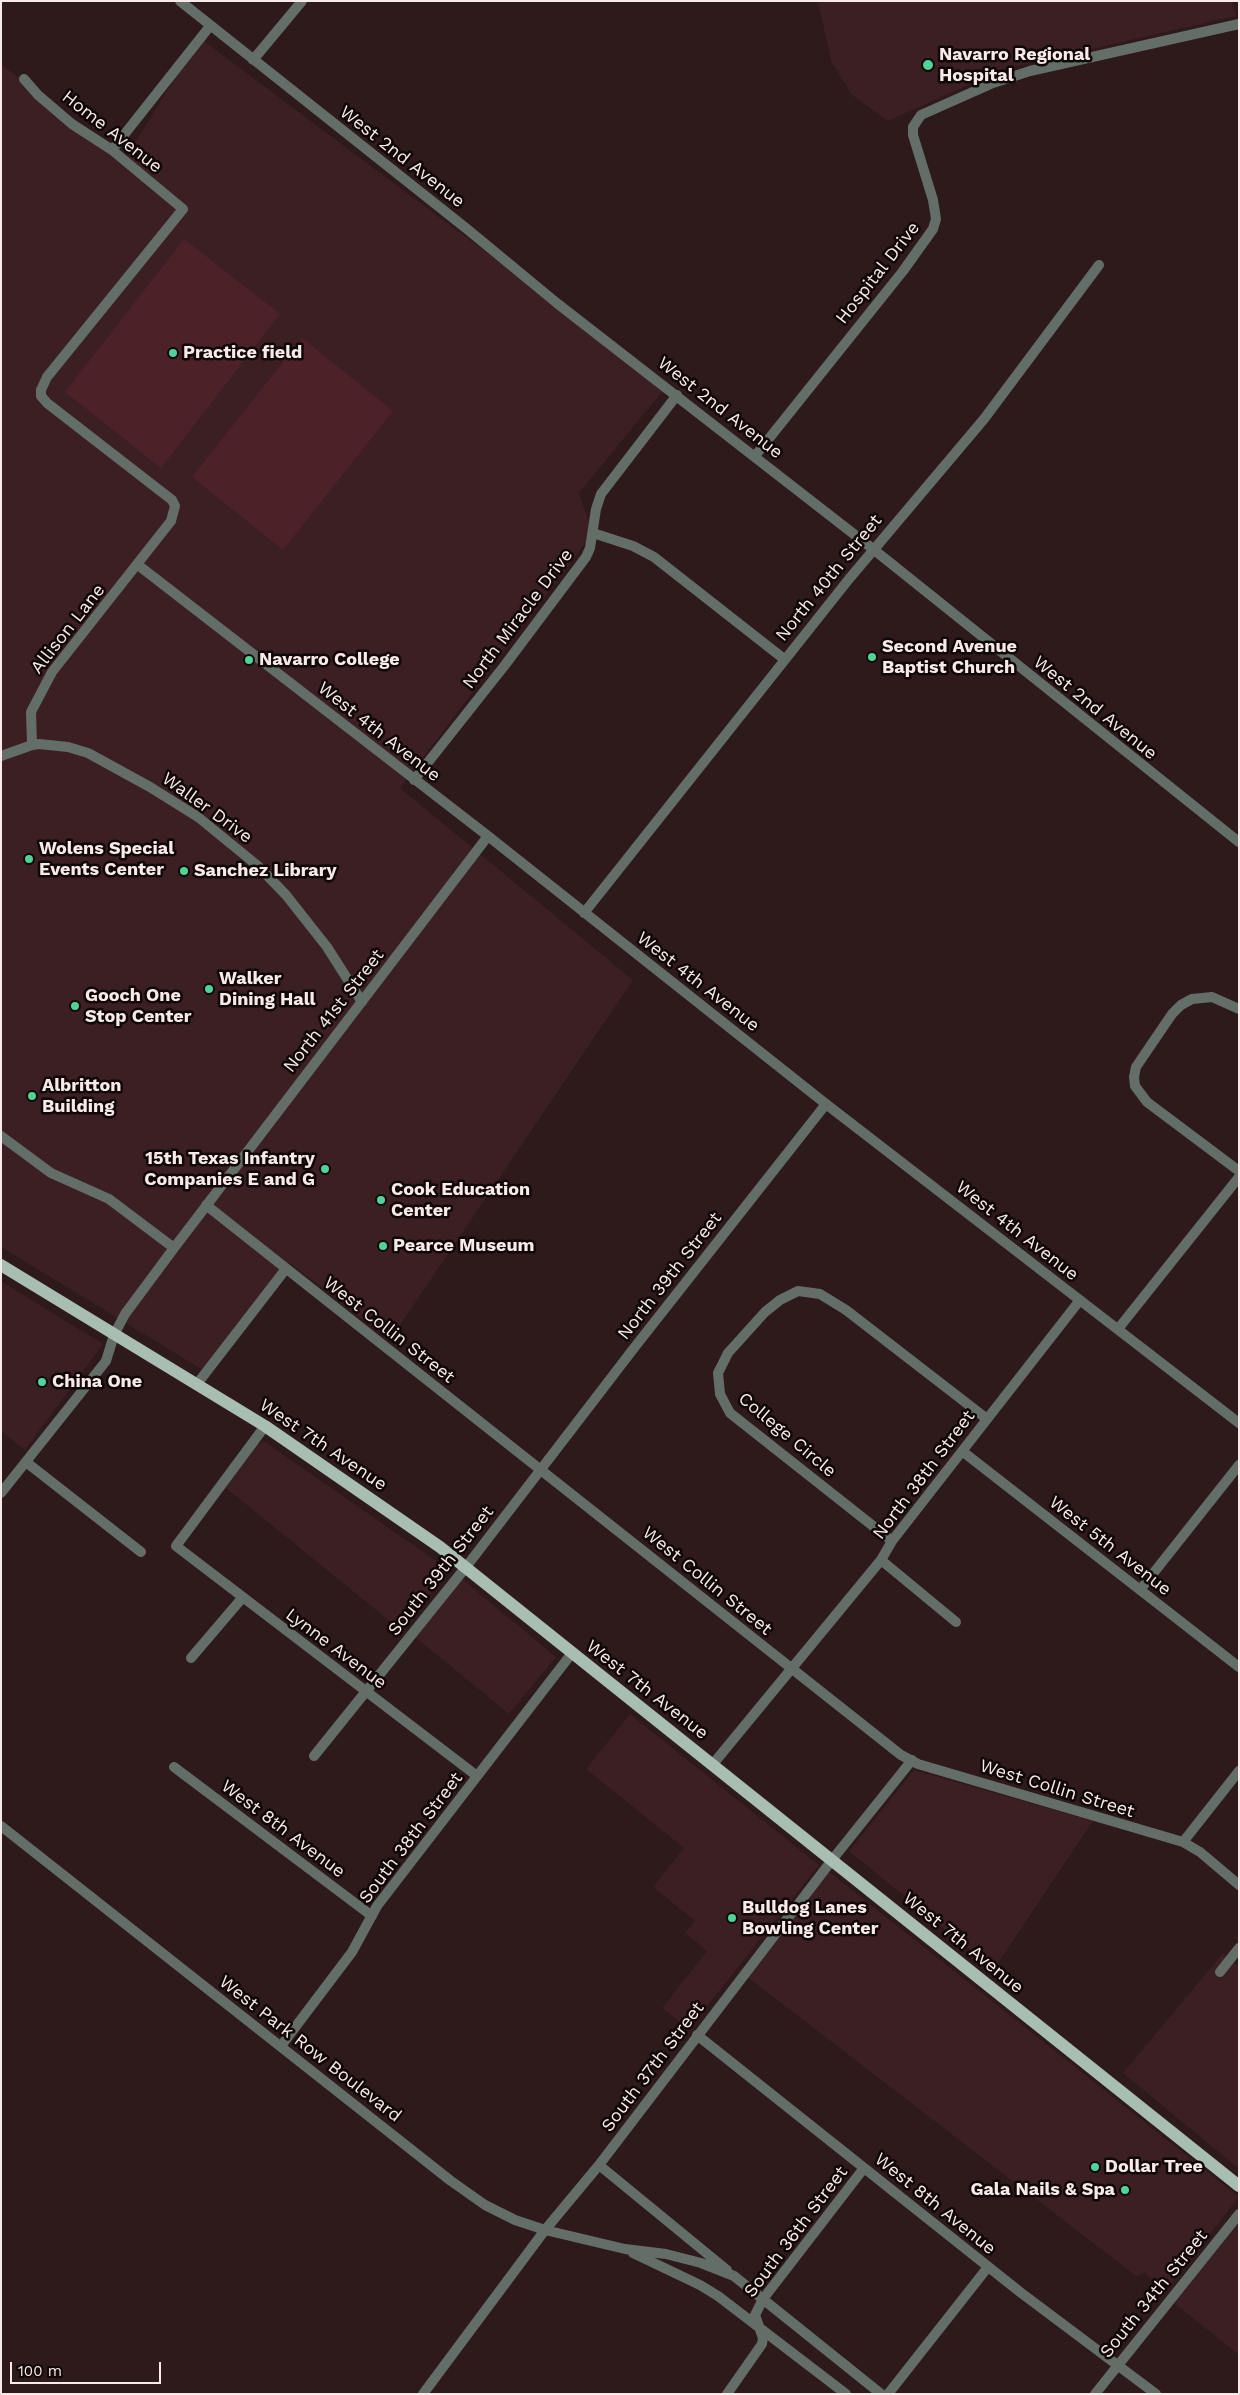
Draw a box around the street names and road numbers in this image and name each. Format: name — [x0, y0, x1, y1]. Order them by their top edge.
street label: Home Avenue — [58, 86, 166, 178]
street label: West 2nd Avenue — [335, 101, 469, 213]
street label: Hospital Drive — [831, 218, 925, 328]
street label: West 2nd Avenue — [653, 352, 787, 464]
street label: North 40th Street — [771, 510, 887, 646]
street label: North Miracle Drive — [458, 545, 578, 693]
street label: Allison Lane — [26, 580, 110, 678]
street label: West 2nd Avenue — [1029, 651, 1161, 765]
street label: West 4th Avenue — [313, 677, 445, 787]
street label: Waller Drive — [158, 768, 256, 848]
street label: West 4th Avenue — [632, 927, 764, 1037]
street label: North 41st Street — [279, 945, 389, 1077]
street label: West 4th Avenue — [951, 1176, 1083, 1286]
street label: North 39th Street — [613, 1208, 727, 1344]
street label: West Collin Street — [319, 1272, 459, 1388]
street label: College Circle — [734, 1388, 840, 1482]
street label: West 7th Avenue — [255, 1394, 391, 1496]
street label: North 38th Street — [868, 1406, 980, 1544]
street label: West 5th Avenue — [1045, 1492, 1175, 1600]
street label: South 39th Street — [384, 1502, 498, 1640]
street label: West Collin Street — [638, 1522, 776, 1640]
street label: Lynne Avenue — [281, 1604, 391, 1694]
street label: West 7th Avenue — [582, 1636, 712, 1744]
street label: West Collin Street — [977, 1755, 1137, 1823]
street label: South 38th Street — [355, 1768, 467, 1908]
street label: West 8th Avenue — [217, 1775, 349, 1883]
street label: West 7th Avenue — [898, 1888, 1028, 1998]
street label: West Park Row Boulevard — [215, 1971, 405, 2127]
street label: South 37th Street — [597, 1998, 709, 2136]
street label: West 8th Avenue — [870, 2148, 1000, 2260]
street label: South 36th Street — [740, 2162, 852, 2302]
street label: South 34th Street — [1096, 2226, 1212, 2362]

